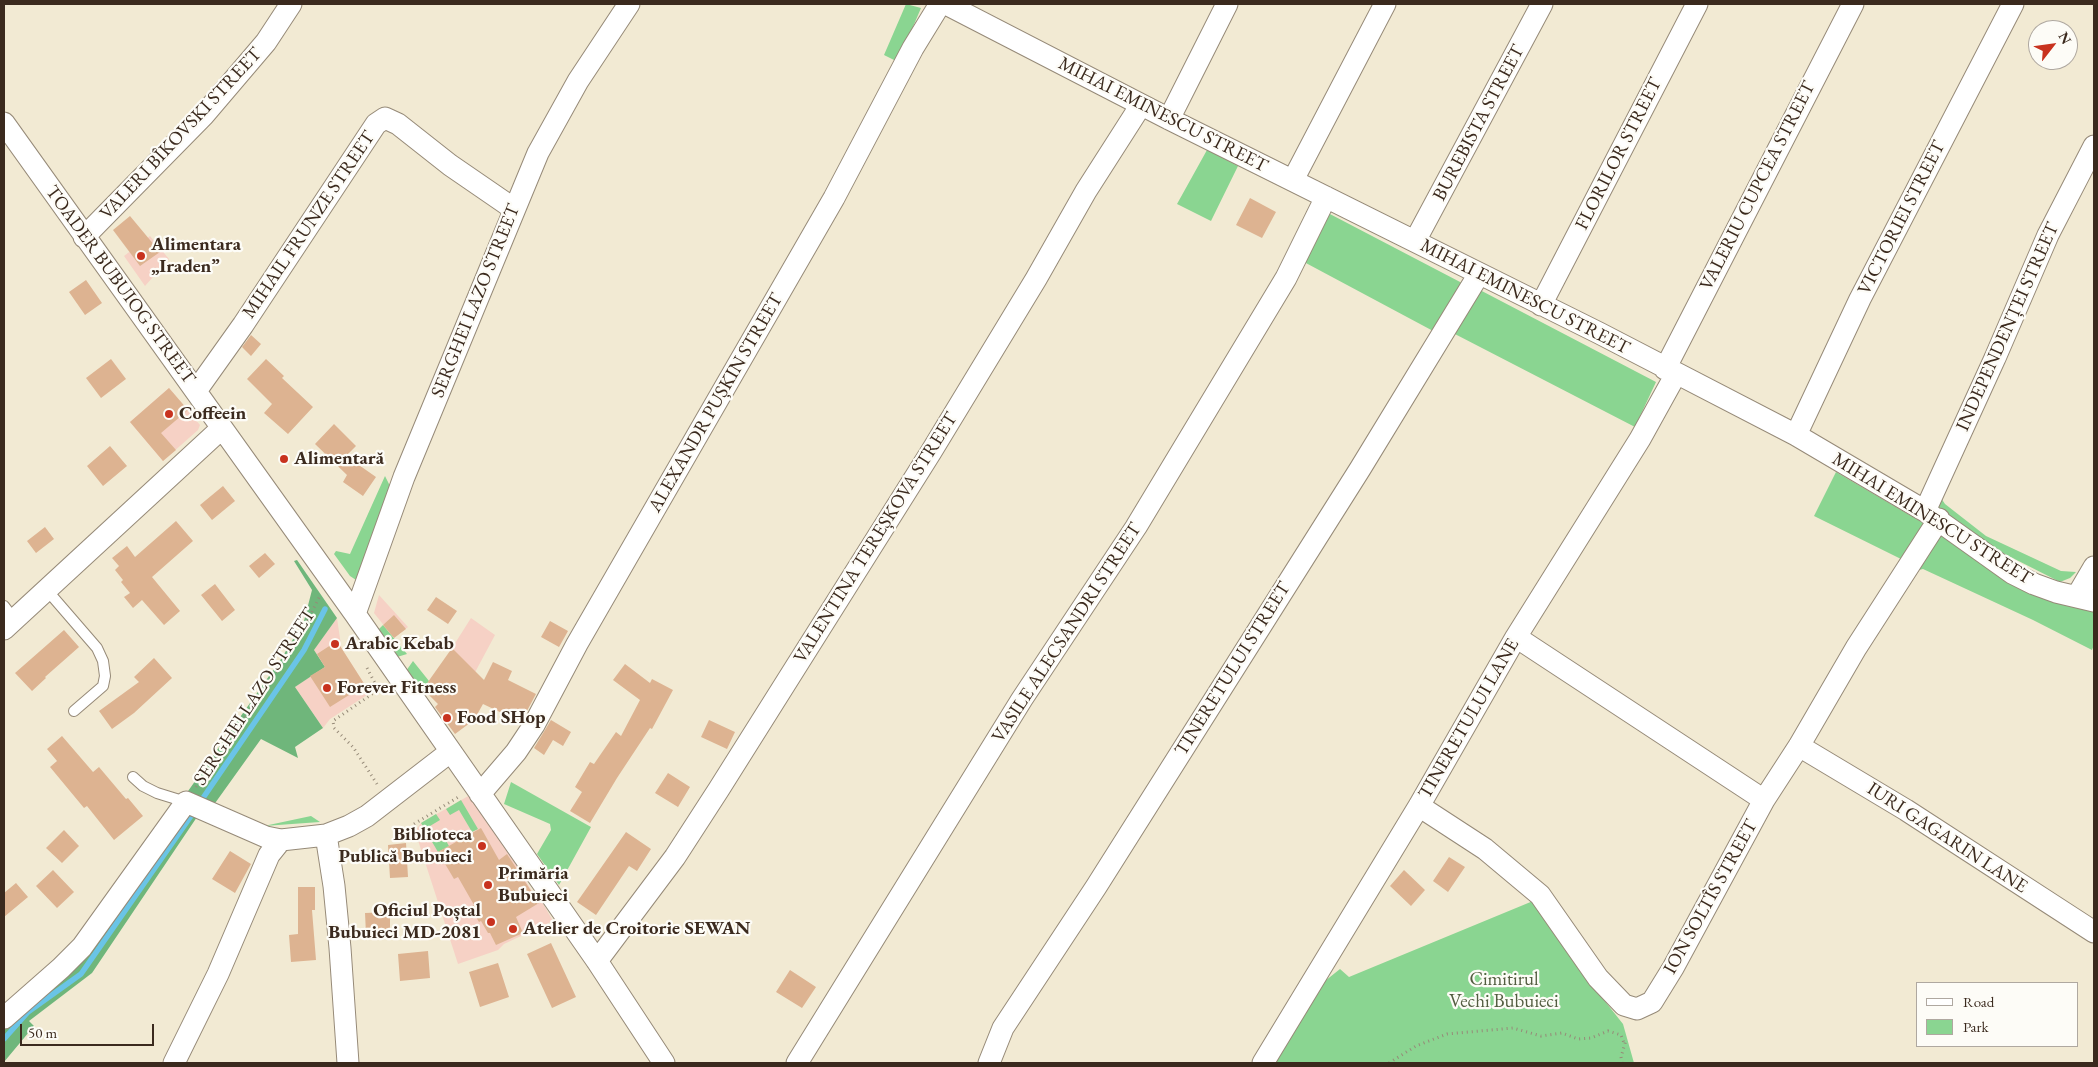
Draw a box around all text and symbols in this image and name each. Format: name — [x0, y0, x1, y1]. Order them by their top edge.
north arrow — [2028, 20, 2078, 70]
text: N — [2054, 29, 2076, 47]
street label: BUREBISTA STREET — [1428, 41, 1530, 205]
street label: VALERI BÎKOVSKI STREET — [95, 43, 267, 225]
street label: MIHAI EMINESCU STREET — [1055, 52, 1271, 178]
street label: FLORILOR STREET — [1571, 74, 1667, 234]
street label: VALERIU CUPCEA STREET — [1695, 78, 1821, 294]
street label: MIHAIL FRUNZE STREET — [238, 127, 380, 323]
street label: VICTORIEI STREET — [1853, 137, 1951, 299]
street label: TOADER BUBUIOG STREET — [40, 181, 200, 389]
street label: SERGHEI LAZO STREET — [427, 201, 525, 401]
street label: INDEPENDENȚEI STREET — [1952, 219, 2064, 435]
place label: Alimentara „Iraden” — [151, 234, 241, 278]
street label: MIHAI EMINESCU STREET — [1417, 234, 1633, 360]
marker: Alimentara „Iraden” — [135, 250, 147, 262]
street label: ALEXANDR PUȘKIN STREET — [644, 289, 788, 517]
place label: Coffeein — [179, 403, 246, 425]
marker: Coffeein — [163, 408, 175, 420]
street label: VALENTINA TEREȘKOVA STREET — [789, 408, 963, 668]
place label: Alimentară — [294, 448, 384, 470]
street label: MIHAI EMINESCU STREET — [1828, 448, 2036, 590]
marker: Alimentară — [278, 453, 290, 465]
street label: VASILE ALECSANDRI STREET — [987, 519, 1147, 747]
street label: TINERETULUI STREET — [1170, 578, 1296, 760]
street label: SERGHEI LAZO STREET — [189, 604, 321, 790]
place label: Arabic Kebab — [345, 633, 454, 655]
street label: TINERETULUI LANE — [1414, 635, 1524, 803]
marker: Arabic Kebab — [329, 638, 341, 650]
place label: Forever Fitness — [337, 677, 456, 699]
marker: Forever Fitness — [321, 682, 333, 694]
place label: Food SHop — [457, 707, 546, 729]
marker: Food SHop — [441, 712, 453, 724]
street label: IURI GAGARIN LANE — [1863, 778, 2031, 898]
street label: ION SOLTÎS STREET — [1659, 816, 1763, 978]
place label: Biblioteca Publică Bubuieci — [339, 824, 472, 868]
marker: Biblioteca Publică Bubuieci — [476, 840, 488, 852]
place label: Primăria Bubuieci — [498, 863, 568, 907]
marker: Primăria Bubuieci — [482, 879, 494, 891]
place label: Oficiul Poștal Bubuieci MD-2081 — [328, 900, 481, 944]
marker: Oficiul Poștal Bubuieci MD-2081 — [485, 916, 497, 928]
place label: Atelier de Croitorie SEWAN — [523, 918, 750, 940]
marker: Atelier de Croitorie SEWAN — [507, 923, 519, 935]
park label: Cimitirul Vechi Bubuieci — [1449, 969, 1559, 1013]
legend — [1916, 982, 2078, 1047]
text: Road — [1963, 992, 1994, 1011]
scale bar — [22, 1014, 156, 1046]
text: Park — [1963, 1017, 1989, 1036]
text: 50 m — [28, 1023, 57, 1042]

